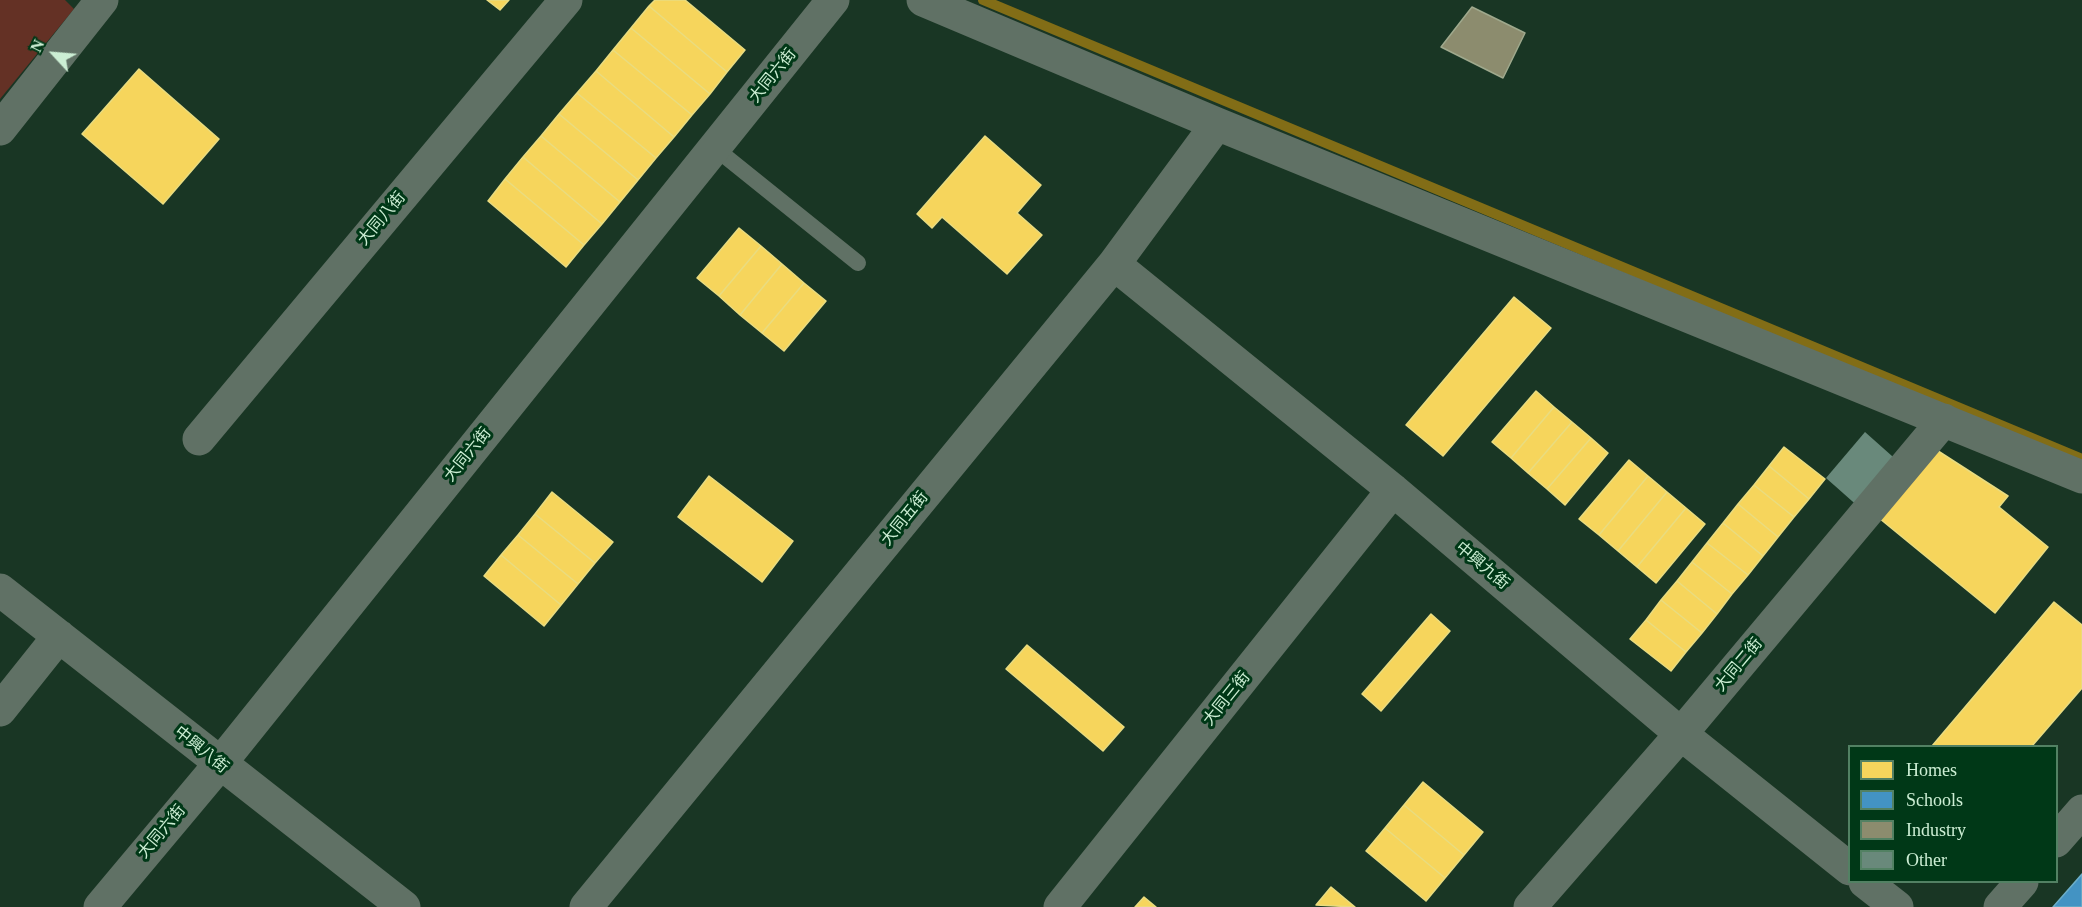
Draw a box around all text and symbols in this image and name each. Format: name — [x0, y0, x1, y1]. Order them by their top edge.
north arrow — [24, 24, 84, 84]
text: N — [27, 37, 48, 55]
street label: 大同六街 — [745, 45, 801, 107]
street label: 大同八街 — [354, 188, 410, 250]
street label: 大同六街 — [440, 424, 496, 486]
street label: 大同五街 — [877, 488, 933, 550]
street label: 中興九街 — [1451, 538, 1513, 594]
street label: 大同二街 — [1711, 634, 1767, 696]
street label: 大同三街 — [1199, 668, 1255, 730]
street label: 中興八街 — [170, 722, 232, 778]
legend — [1848, 745, 2058, 883]
text: Homes — [1906, 760, 1957, 780]
text: Schools — [1906, 790, 1963, 810]
street label: 大同六街 — [134, 801, 190, 863]
text: Industry — [1906, 820, 1966, 840]
text: Other — [1906, 850, 1947, 870]

